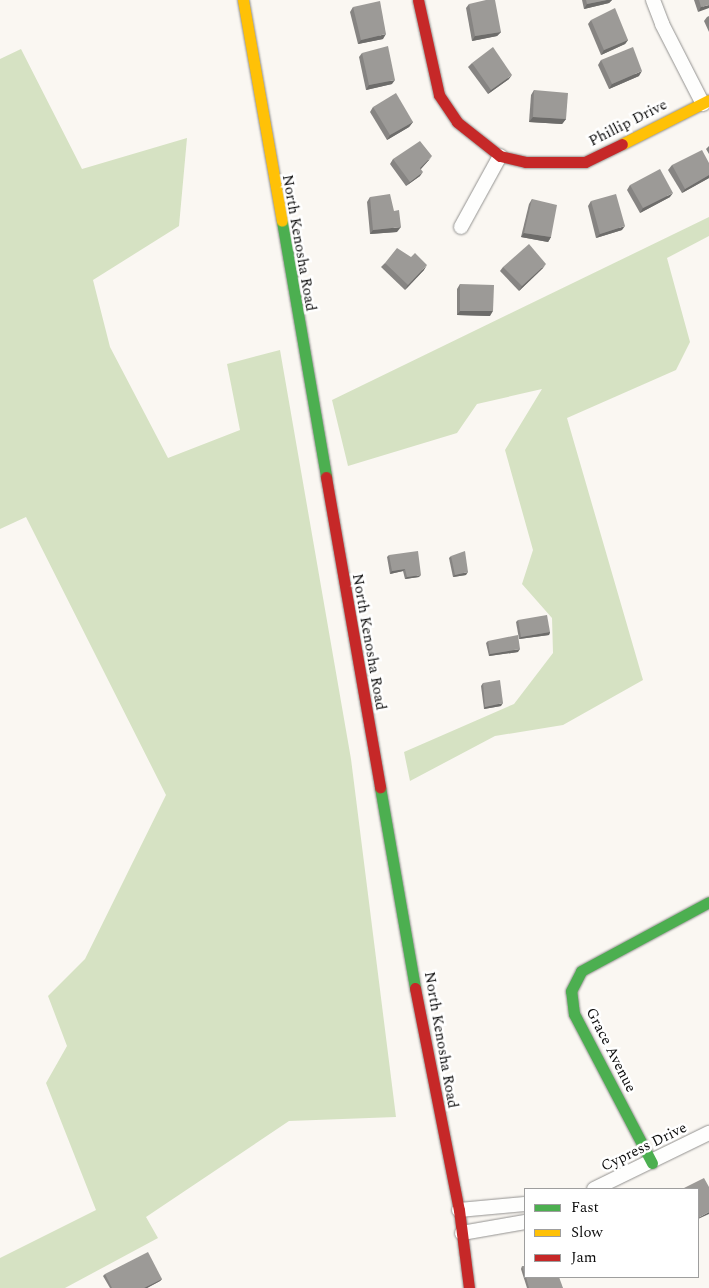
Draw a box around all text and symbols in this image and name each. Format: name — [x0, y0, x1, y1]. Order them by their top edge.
street label: Phillip Drive — [586, 96, 670, 150]
street label: North Kenosha Road — [278, 173, 320, 313]
street label: North Kenosha Road — [348, 572, 390, 712]
street label: North Kenosha Road — [420, 970, 462, 1110]
street label: Grace Avenue — [582, 1005, 640, 1095]
street label: Cypress Drive — [598, 1119, 690, 1175]
legend — [524, 1188, 699, 1278]
text: Fast — [571, 1196, 599, 1219]
text: Slow — [571, 1221, 603, 1244]
text: Jam — [571, 1246, 597, 1269]

